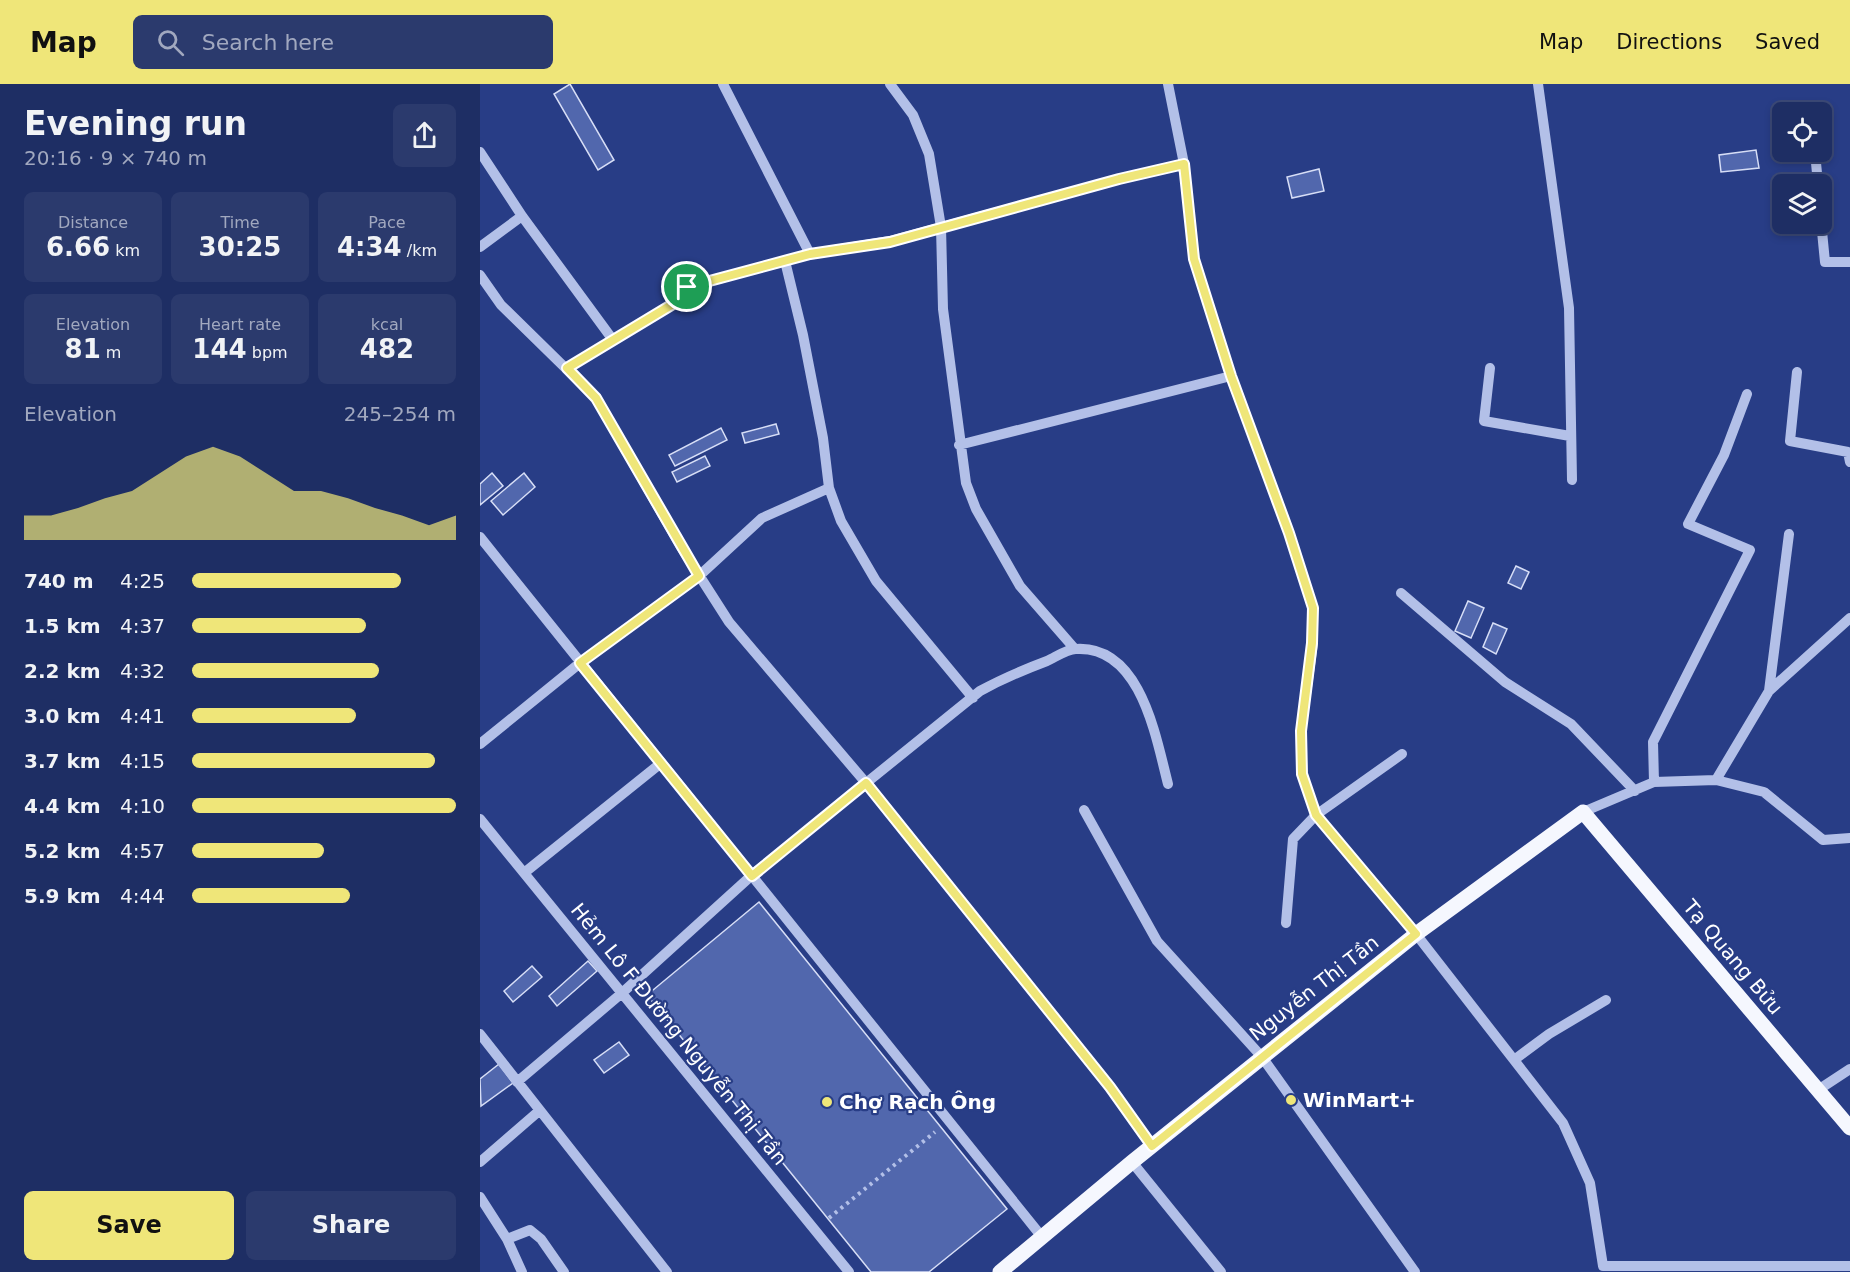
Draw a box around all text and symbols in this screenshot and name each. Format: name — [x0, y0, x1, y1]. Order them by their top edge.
search box — [133, 15, 553, 69]
text: Map — [30, 26, 97, 59]
icon: search — [154, 26, 187, 59]
text: Search here — [202, 30, 334, 55]
text: Map — [1539, 30, 1583, 54]
text: Directions — [1616, 30, 1722, 54]
text: Saved — [1755, 30, 1820, 54]
map controls — [1772, 102, 1832, 234]
button: locate — [1772, 102, 1832, 162]
text: Evening run — [24, 104, 247, 143]
button: share — [393, 104, 456, 167]
text: 20:16 · 9 × 740 m — [24, 146, 207, 170]
button: layers — [1772, 174, 1832, 234]
text: Distance — [58, 213, 128, 232]
text: Time — [220, 213, 260, 232]
text: Pace — [368, 213, 406, 232]
text: 6.66 — [46, 232, 110, 262]
text: 30:25 — [199, 232, 281, 262]
text: 4:34 — [337, 232, 402, 262]
text: km — [110, 241, 140, 260]
text: /km — [402, 241, 437, 260]
pin — [661, 261, 712, 312]
icon: arrive — [670, 270, 703, 303]
text: Elevation — [56, 315, 130, 334]
text: Heart rate — [199, 315, 281, 334]
text: kcal — [371, 315, 403, 334]
text: 81 — [65, 334, 101, 364]
text: 144 — [192, 334, 247, 364]
text: 482 — [360, 334, 414, 364]
text: m — [101, 343, 121, 362]
text: bpm — [247, 343, 288, 362]
text: Elevation — [24, 402, 117, 426]
text: 245–254 m — [344, 402, 456, 426]
text: 740 m — [24, 569, 94, 593]
text: 4:25 — [120, 569, 165, 593]
text: 1.5 km — [24, 614, 101, 638]
text: 4:37 — [120, 614, 165, 638]
text: 2.2 km — [24, 659, 101, 683]
text: 4:32 — [120, 659, 165, 683]
text: 3.0 km — [24, 704, 101, 728]
text: 4:41 — [120, 704, 165, 728]
text: 3.7 km — [24, 749, 101, 773]
text: 4:15 — [120, 749, 165, 773]
text: 4.4 km — [24, 794, 101, 818]
text: 4:10 — [120, 794, 165, 818]
text: 5.2 km — [24, 839, 101, 863]
text: 4:57 — [120, 839, 165, 863]
text: 5.9 km — [24, 884, 101, 908]
text: 4:44 — [120, 884, 165, 908]
street label: Tạ Quang Bửu — [1677, 894, 1788, 1019]
street label: Hẻm Lô F Đường Nguyễn Thị Tần — [566, 898, 792, 1170]
street label: Nguyễn Thị Tần — [1245, 930, 1383, 1046]
place label: WinMart+ — [1303, 1088, 1416, 1112]
place label: Chợ Rạch Ông — [839, 1090, 996, 1114]
marker: WinMart+ — [1284, 1093, 1298, 1107]
marker: Chợ Rạch Ông — [820, 1095, 834, 1109]
button: Save — [24, 1191, 234, 1260]
button: Share — [246, 1191, 456, 1260]

